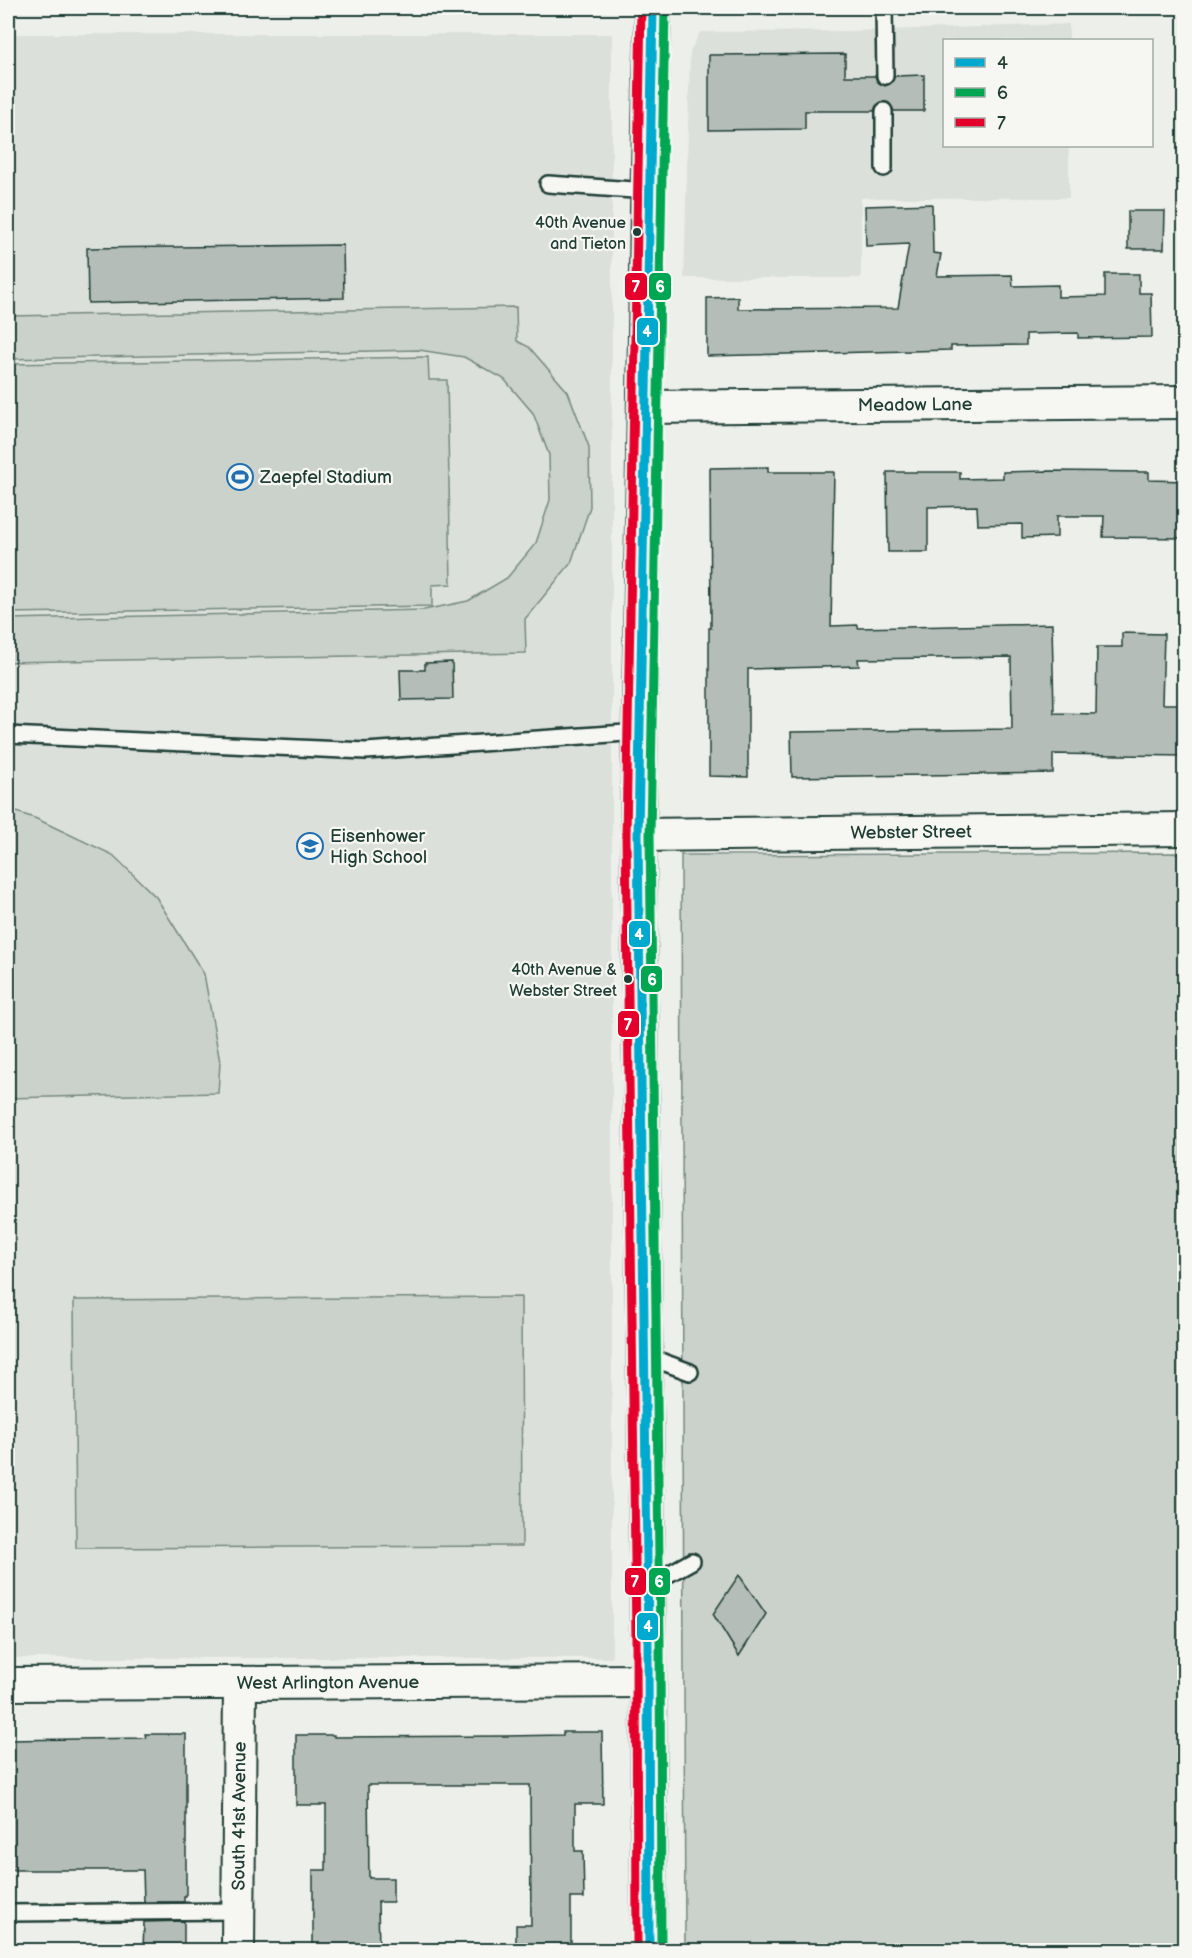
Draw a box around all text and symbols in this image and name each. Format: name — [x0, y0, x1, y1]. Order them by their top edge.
legend — [943, 39, 1153, 147]
text: 4 — [997, 53, 1008, 74]
text: 6 — [997, 83, 1008, 104]
text: 7 — [997, 113, 1006, 134]
place label: 40th Avenue and Tieton — [535, 214, 627, 254]
marker: 40th Avenue and Tieton — [631, 226, 643, 238]
line badge: 7 — [624, 272, 648, 301]
line badge: 6 — [648, 272, 672, 301]
text: 7 — [632, 278, 641, 297]
text: 6 — [655, 278, 665, 297]
line badge: 4 — [636, 317, 659, 346]
text: 4 — [642, 323, 652, 342]
street label: Meadow Lane — [858, 393, 973, 416]
sports icon: Zaepfel Stadium — [225, 462, 255, 492]
place label: Zaepfel Stadium — [259, 467, 392, 488]
street label: Webster Street — [850, 821, 972, 843]
place label: Eisenhower High School — [330, 826, 427, 868]
school or university icon: Eisenhower High School — [295, 831, 325, 861]
line badge: 4 — [628, 920, 651, 948]
text: 4 — [634, 926, 644, 945]
place label: 40th Avenue & Webster Street — [509, 961, 617, 1001]
line badge: 6 — [640, 965, 663, 993]
text: 6 — [647, 971, 657, 990]
marker: 40th Avenue & Webster Street — [622, 973, 634, 985]
line badge: 7 — [617, 1010, 640, 1038]
text: 7 — [624, 1016, 633, 1035]
line badge: 7 — [624, 1567, 647, 1596]
line badge: 6 — [648, 1567, 671, 1596]
text: 7 — [631, 1573, 640, 1592]
text: 6 — [654, 1573, 664, 1592]
line badge: 4 — [636, 1612, 659, 1641]
text: 4 — [643, 1618, 653, 1637]
street label: West Arlington Avenue — [237, 1672, 420, 1693]
street label: South 41st Avenue — [228, 1741, 250, 1891]

